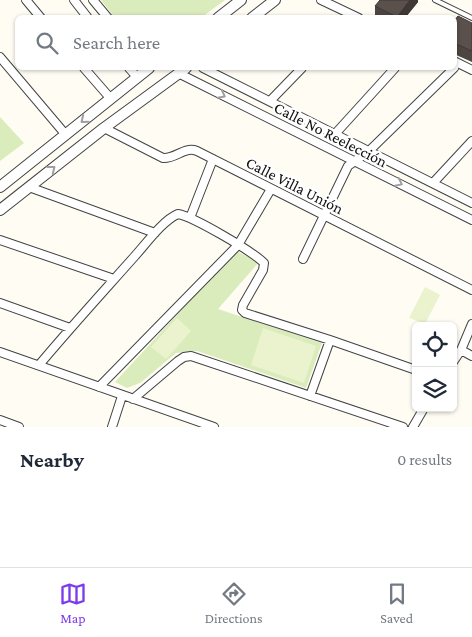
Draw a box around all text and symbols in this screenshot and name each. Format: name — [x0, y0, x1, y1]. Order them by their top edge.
search box — [15, 15, 457, 70]
icon: search — [33, 29, 61, 57]
text: Search here — [73, 32, 160, 53]
one-way arrow — [217, 89, 226, 99]
street label: Calle No Reelección — [271, 99, 390, 170]
one-way arrow — [81, 115, 90, 123]
street label: Calle Villa Unión — [243, 154, 347, 217]
one-way arrow — [46, 166, 55, 174]
one-way arrow — [393, 177, 402, 187]
map controls — [412, 322, 457, 412]
button: locate — [412, 322, 457, 367]
button: layers — [412, 367, 457, 412]
text: Nearby — [20, 448, 84, 472]
text: 0 results — [397, 451, 452, 468]
tab: Map — [59, 580, 87, 626]
tab: Directions — [205, 580, 263, 626]
tab: Saved — [380, 580, 413, 626]

